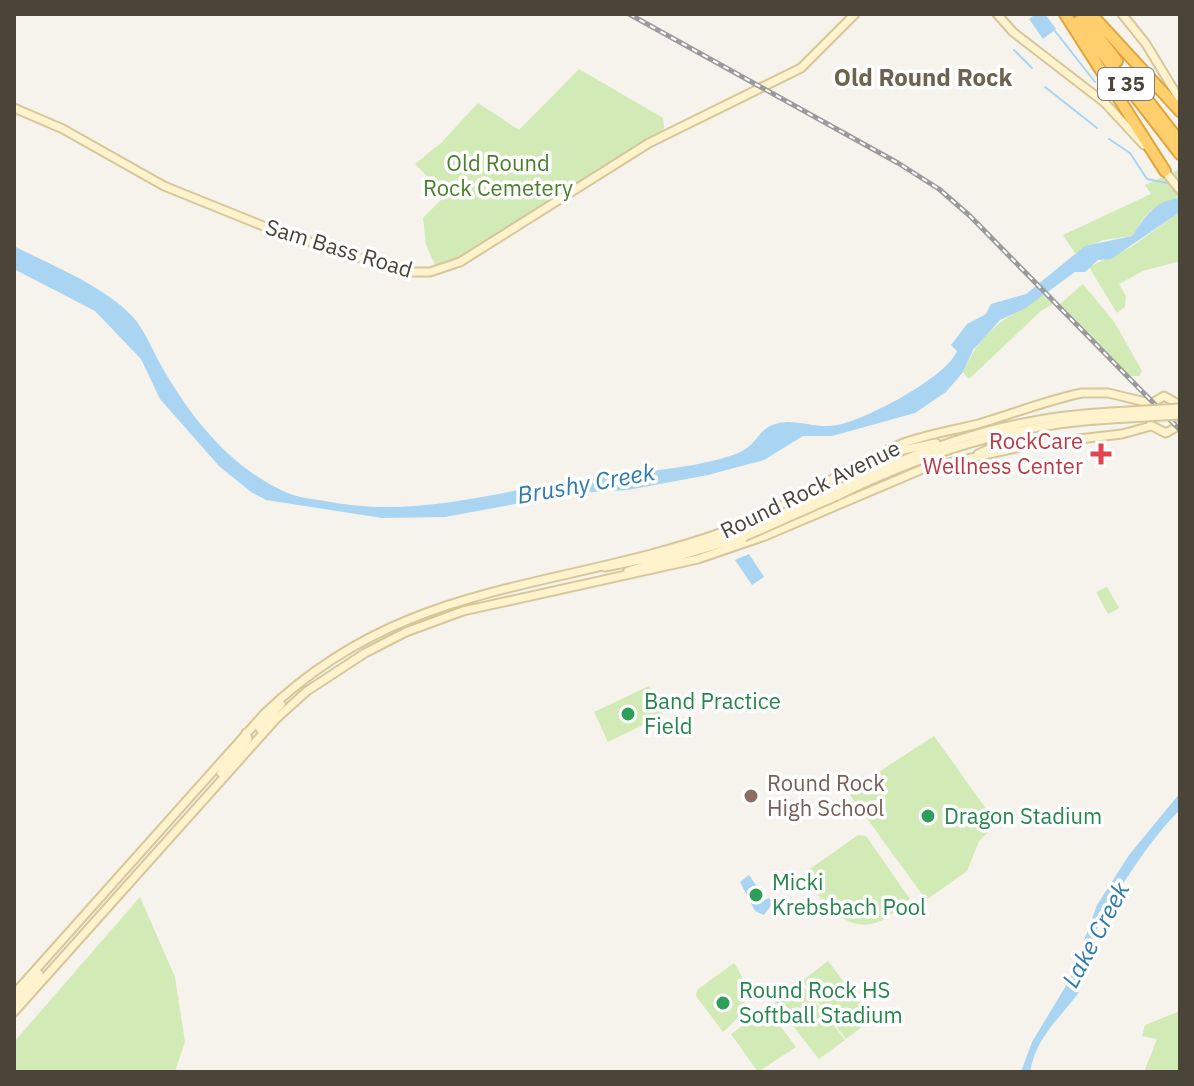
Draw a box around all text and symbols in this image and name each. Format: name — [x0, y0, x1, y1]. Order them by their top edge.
district label: Old Round Rock — [834, 61, 1012, 93]
road number: I 35 — [1098, 68, 1154, 100]
park label: Old Round Rock Cemetery — [423, 148, 573, 202]
street label: Sam Bass Road — [262, 211, 416, 284]
place label: RockCare Wellness Center — [923, 426, 1083, 480]
street label: Round Rock Avenue — [715, 432, 904, 545]
marker: RockCare Wellness Center — [1090, 443, 1112, 465]
water label: Brushy Creek — [514, 455, 658, 511]
place label: Band Practice Field — [644, 686, 781, 740]
marker: Band Practice Field — [619, 705, 637, 723]
place label: Round Rock High School — [767, 768, 885, 822]
marker: Round Rock High School — [742, 787, 760, 805]
place label: Dragon Stadium — [944, 801, 1102, 830]
marker: Dragon Stadium — [919, 807, 937, 825]
place label: Micki Krebsbach Pool — [772, 867, 926, 921]
water label: Lake Creek — [1054, 876, 1137, 993]
marker: Micki Krebsbach Pool — [747, 886, 765, 904]
place label: Round Rock HS Softball Stadium — [739, 975, 903, 1029]
marker: Round Rock HS Softball Stadium — [714, 994, 732, 1012]

